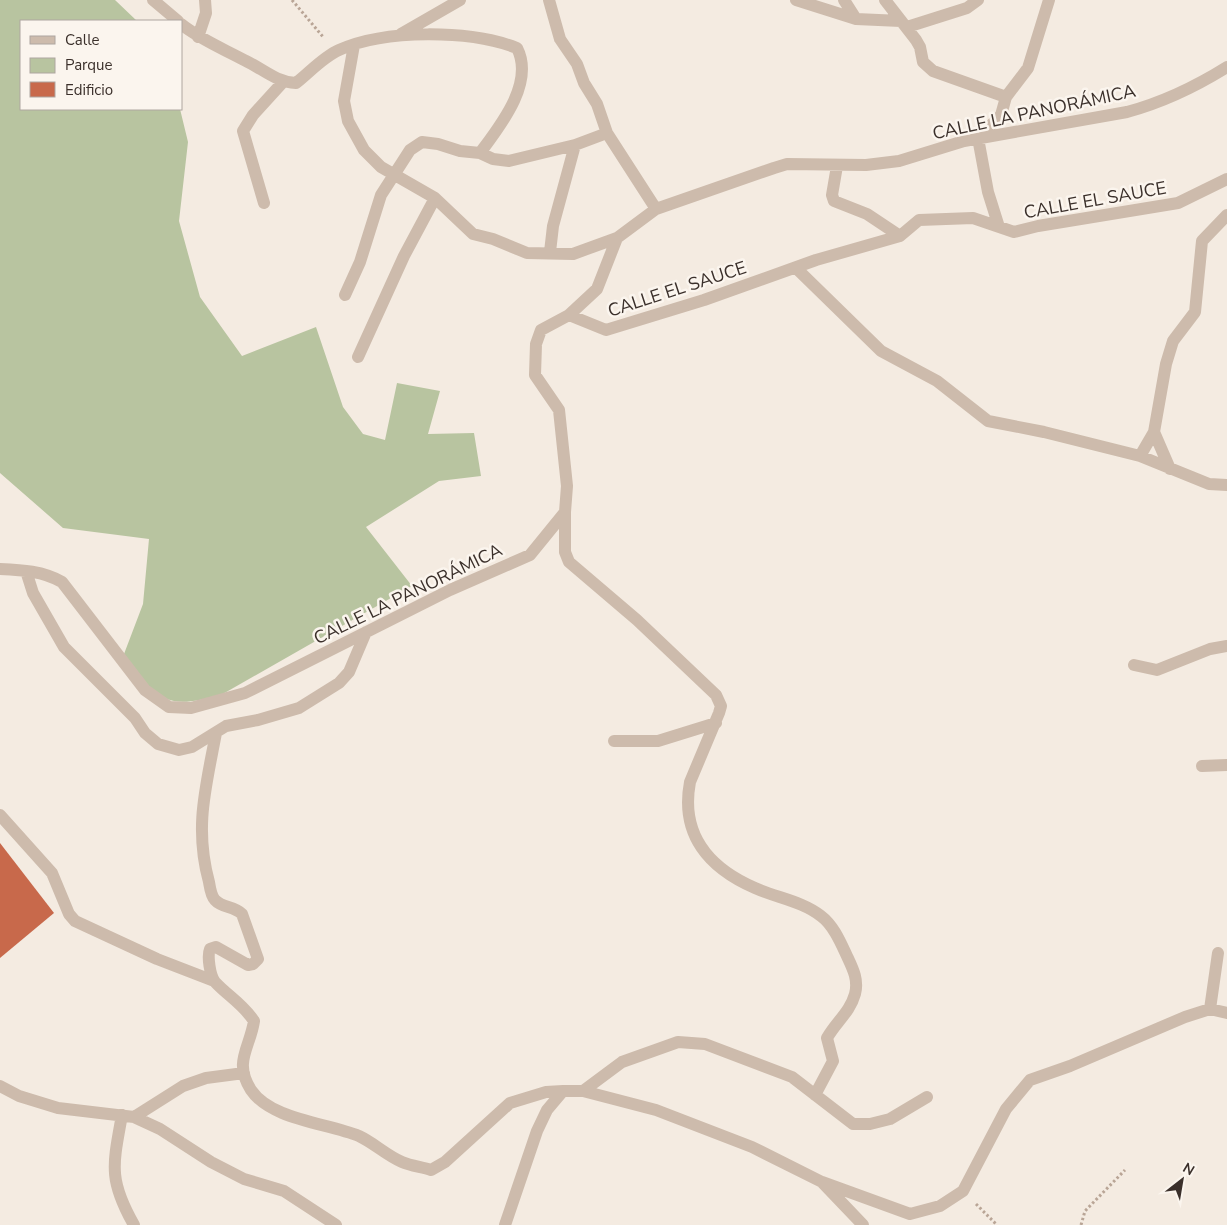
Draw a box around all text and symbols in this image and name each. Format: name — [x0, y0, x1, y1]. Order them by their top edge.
legend — [20, 20, 182, 110]
text: Calle — [65, 30, 100, 50]
text: Parque — [65, 55, 113, 75]
street label: CALLE LA PANORÁMICA — [930, 79, 1138, 145]
text: Edificio — [65, 80, 113, 100]
street label: CALLE EL SAUCE — [1022, 176, 1168, 224]
street label: CALLE EL SAUCE — [605, 255, 749, 323]
street label: CALLE LA PANORÁMICA — [310, 538, 506, 650]
north arrow — [1157, 1155, 1207, 1205]
text: N — [1179, 1158, 1198, 1180]

